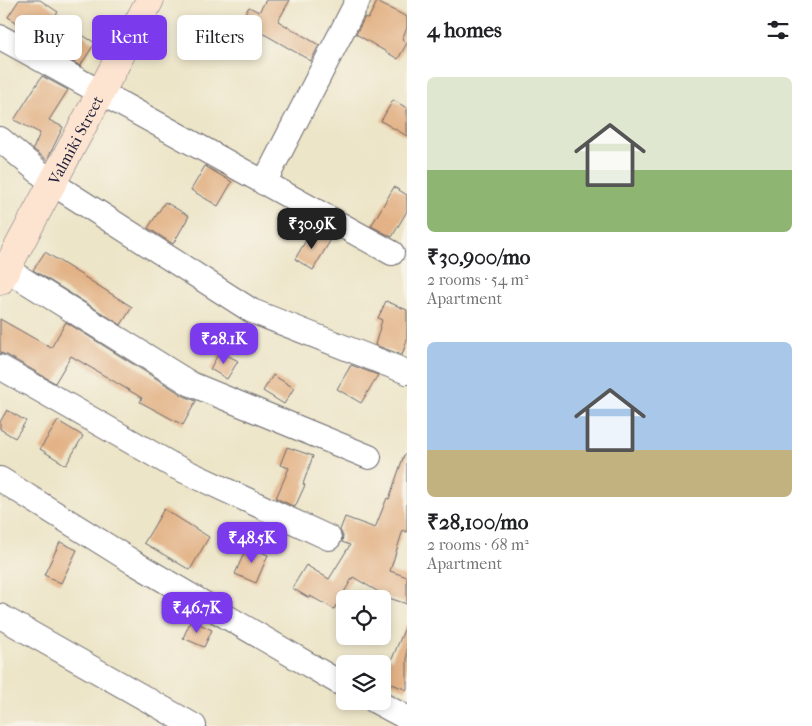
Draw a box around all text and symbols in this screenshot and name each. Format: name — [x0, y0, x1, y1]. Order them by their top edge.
chip: Buy — [15, 15, 82, 60]
chip: Rent — [92, 15, 167, 60]
chip: Filters — [177, 15, 262, 60]
icon: filters — [764, 16, 792, 44]
text: 4 homes — [427, 18, 502, 42]
street label: Valmiki Street — [43, 92, 107, 188]
icon: home — [565, 110, 655, 200]
pin: ₹30.9K — [271, 208, 353, 250]
text: ₹30.9K — [288, 214, 336, 233]
text: ₹30,900/mo — [427, 245, 531, 269]
text: 2 rooms · 54 m² — [427, 270, 528, 289]
text: Apartment — [427, 289, 502, 308]
pin: ₹28.1K — [183, 322, 265, 365]
text: ₹28.1K — [201, 329, 247, 348]
icon: home — [565, 375, 655, 465]
text: ₹28,100/mo — [427, 510, 528, 534]
pin: ₹48.5K — [211, 522, 293, 564]
text: ₹48.5K — [228, 528, 276, 547]
text: 2 rooms · 68 m² — [427, 535, 529, 554]
text: Apartment — [427, 554, 502, 573]
map controls — [336, 590, 391, 710]
button: locate — [336, 590, 391, 645]
pin: ₹46.7K — [156, 592, 238, 634]
text: ₹46.7K — [173, 598, 221, 617]
button: layers — [336, 655, 391, 710]

